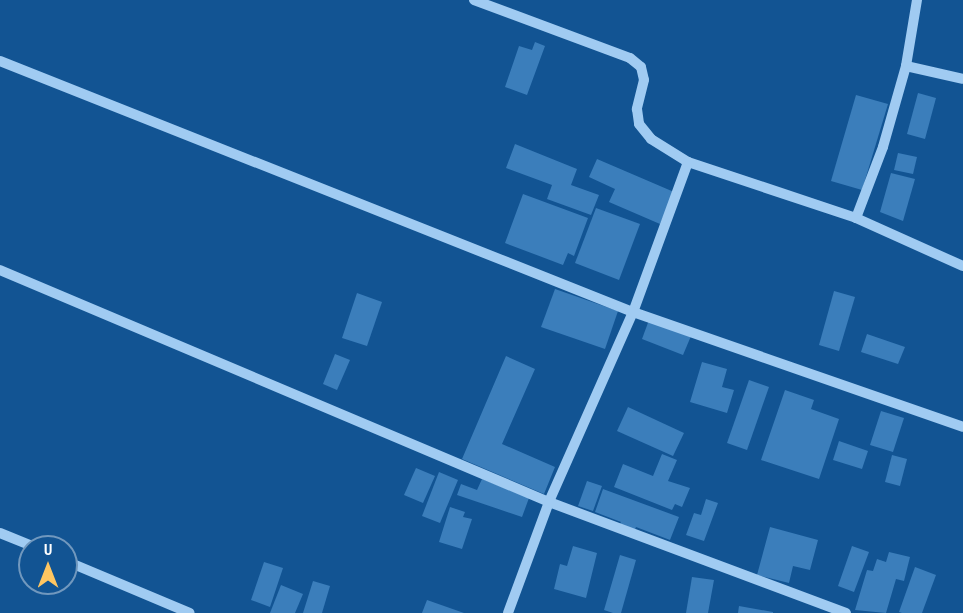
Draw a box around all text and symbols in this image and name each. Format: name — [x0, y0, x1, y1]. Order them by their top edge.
north arrow — [18, 535, 78, 595]
text: U — [44, 539, 52, 559]

